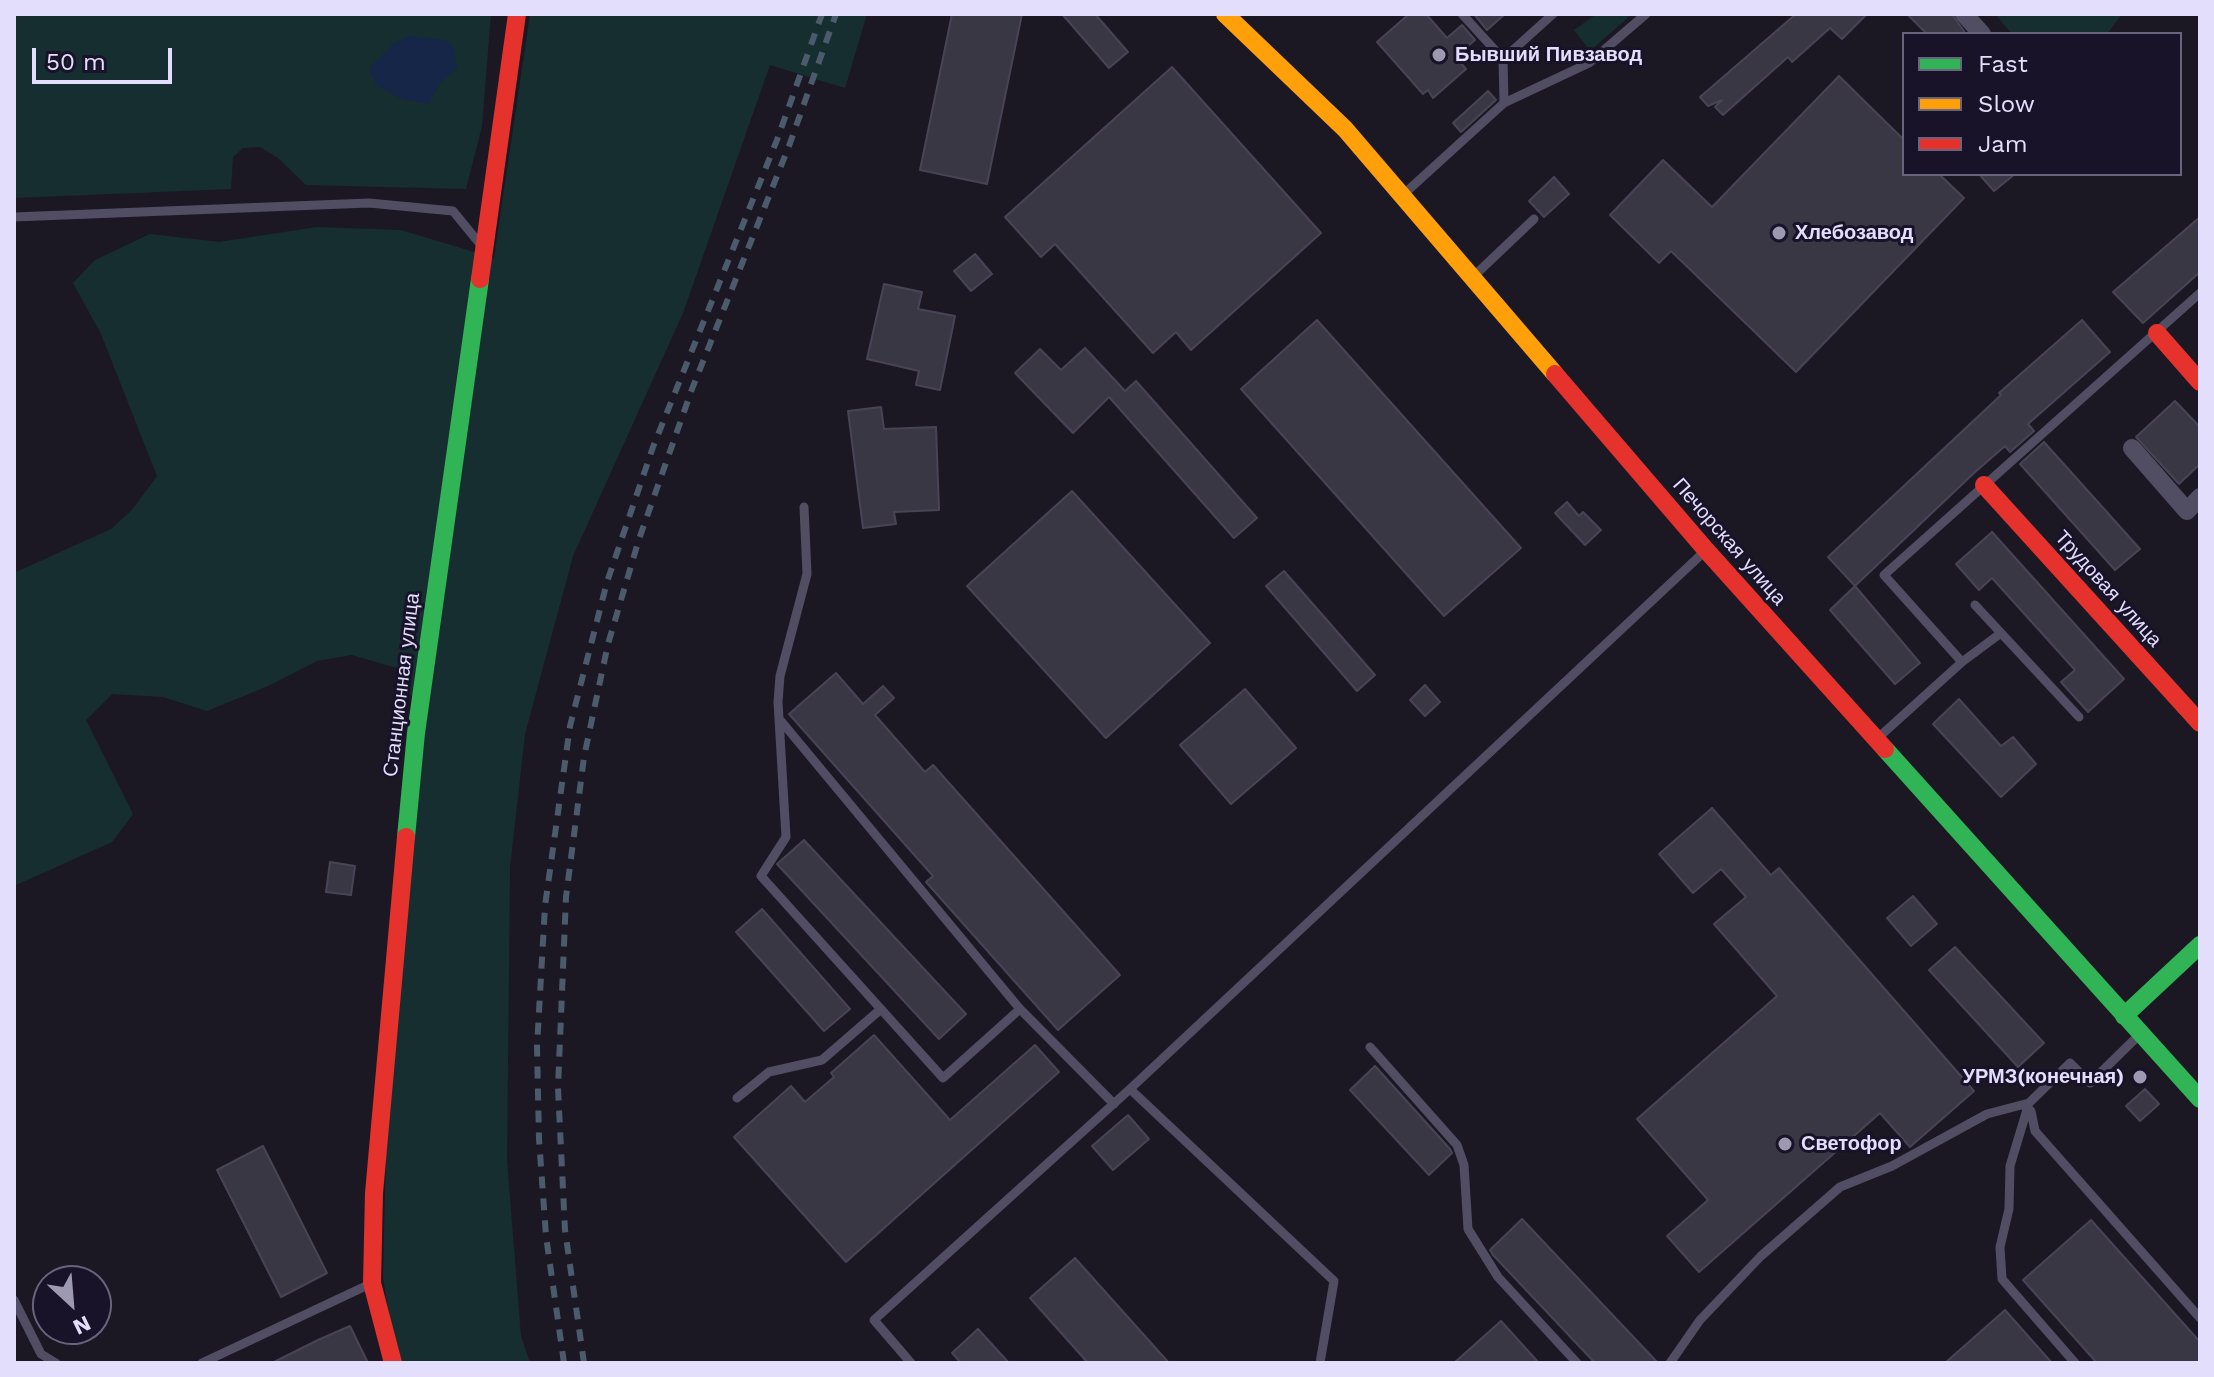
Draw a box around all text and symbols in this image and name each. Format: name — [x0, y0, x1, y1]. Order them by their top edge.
scale bar — [36, 32, 176, 82]
legend — [1902, 32, 2182, 176]
place label: Бывший Пивзавод — [1455, 43, 1642, 67]
marker: Бывший Пивзавод — [1430, 46, 1448, 64]
text: 50 m — [46, 48, 106, 76]
text: Fast — [1978, 50, 2028, 78]
text: Slow — [1978, 90, 2035, 118]
text: Jam — [1978, 130, 2028, 158]
place label: Хлебозавод — [1795, 221, 1913, 245]
marker: Хлебозавод — [1770, 224, 1788, 242]
street label: Печорская улица — [1667, 474, 1791, 610]
street label: Трудовая улица — [2049, 526, 2167, 652]
street label: Станционная улица — [379, 592, 425, 778]
place label: УРМЗ(конечная) — [1963, 1065, 2124, 1089]
marker: УРМЗ(конечная) — [2131, 1068, 2149, 1086]
place label: Светофор — [1801, 1132, 1902, 1156]
marker: Светофор — [1776, 1135, 1794, 1153]
north arrow — [32, 1265, 112, 1345]
text: N — [69, 1310, 95, 1340]

